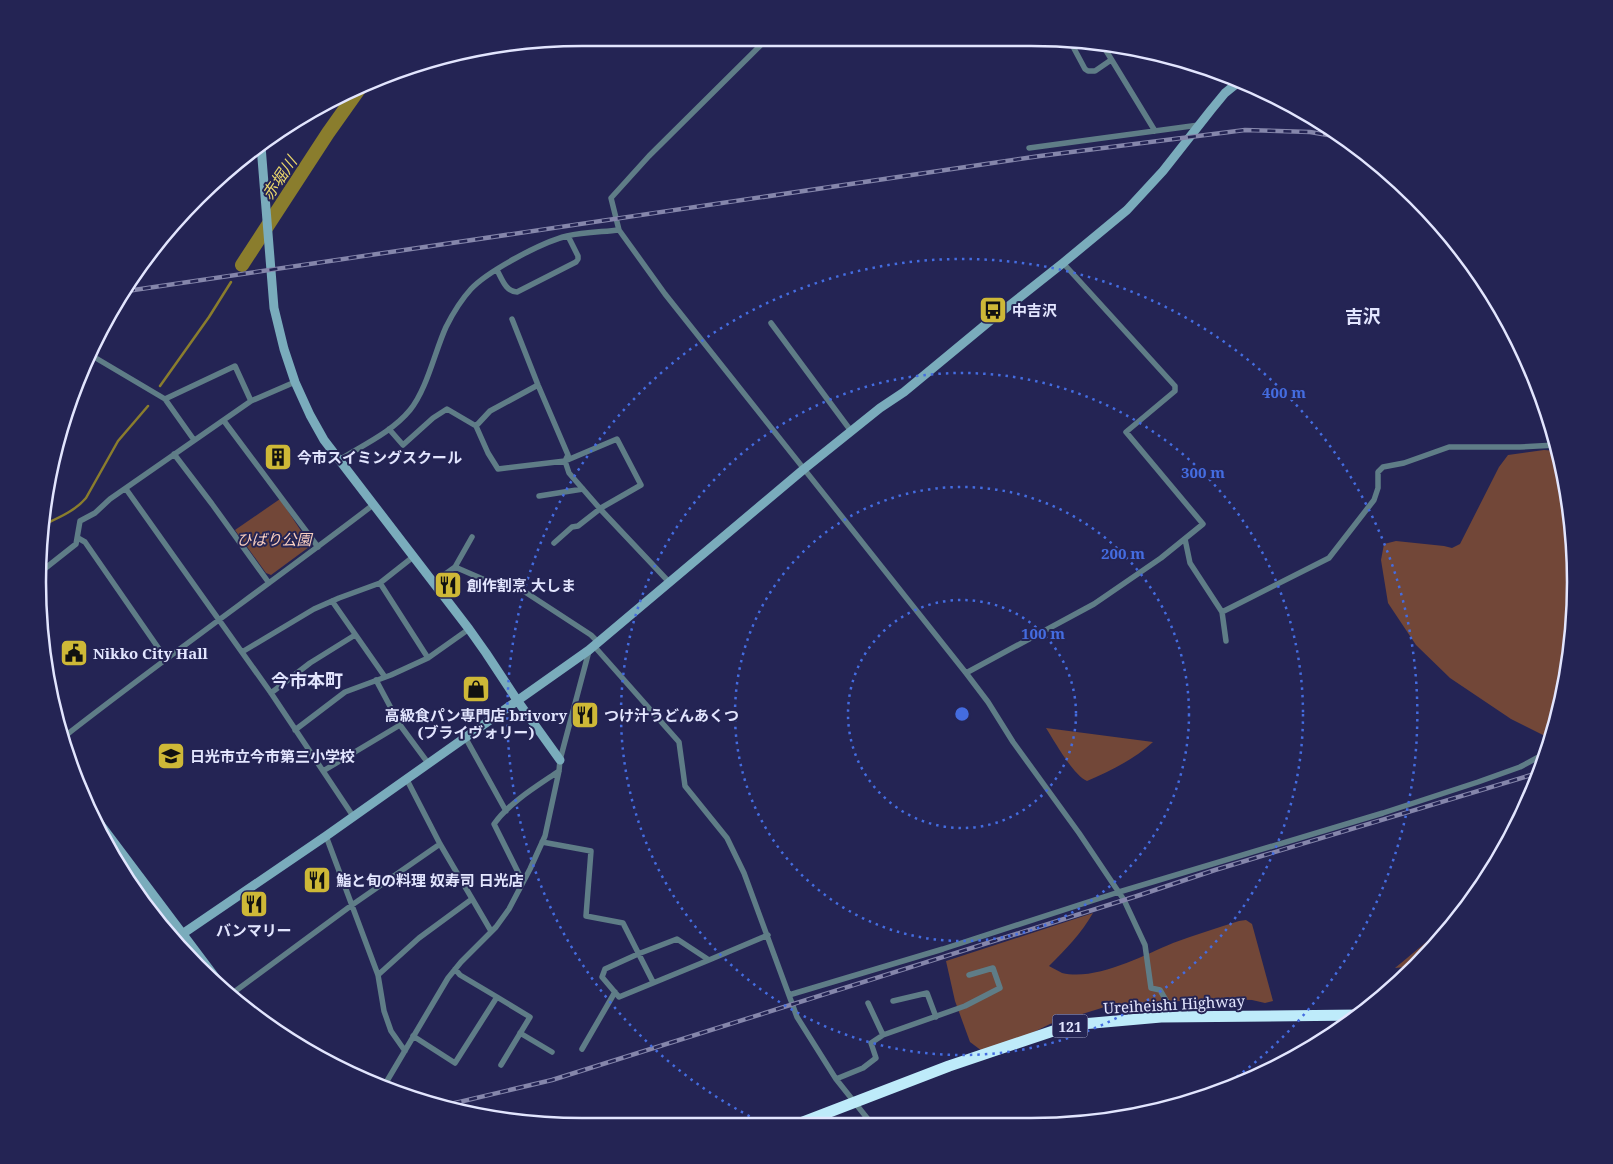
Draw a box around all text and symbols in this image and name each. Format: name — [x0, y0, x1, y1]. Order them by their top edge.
water label: 赤堀川 — [256, 150, 303, 204]
bus stop icon: 中吉沢 — [978, 295, 1008, 325]
place label: 中吉沢 — [1012, 300, 1057, 320]
district label: 吉沢 — [1345, 304, 1381, 328]
text: 400 m — [1262, 382, 1306, 402]
building icon: 今市スイミングスクール — [263, 442, 293, 472]
place label: 今市スイミングスクール — [297, 447, 462, 467]
text: 300 m — [1181, 462, 1225, 482]
park label: ひばり公園 — [236, 529, 313, 549]
text: 200 m — [1101, 543, 1145, 563]
restaurant icon: 創作割烹 大しま — [433, 570, 463, 600]
place label: 創作割烹 大しま — [467, 575, 576, 595]
text: 100 m — [1021, 623, 1065, 643]
public building icon: Nikko City Hall — [59, 638, 89, 668]
place label: Nikko City Hall — [93, 643, 209, 663]
district label: 今市本町 — [271, 668, 343, 692]
shop icon: 高級食パン専門店 brivory (ブライヴォリー) — [461, 674, 491, 704]
restaurant icon: つけ汁うどんあくつ — [570, 700, 600, 730]
place label: 高級食パン専門店 brivory (ブライヴォリー) — [385, 705, 567, 742]
place label: つけ汁うどんあくつ — [604, 705, 739, 725]
centre of rings — [953, 705, 971, 723]
school or university icon: 日光市立今市第三小学校 — [156, 741, 186, 771]
place label: 日光市立今市第三小学校 — [190, 746, 355, 766]
restaurant icon: 鮨と旬の料理 奴寿司 日光店 — [302, 865, 332, 895]
place label: 鮨と旬の料理 奴寿司 日光店 — [336, 870, 524, 890]
restaurant icon: バンマリー — [239, 889, 269, 919]
place label: バンマリー — [216, 920, 292, 940]
street label: Ureiheishi Highway — [1103, 990, 1246, 1018]
road number: 121 — [1052, 1014, 1088, 1038]

